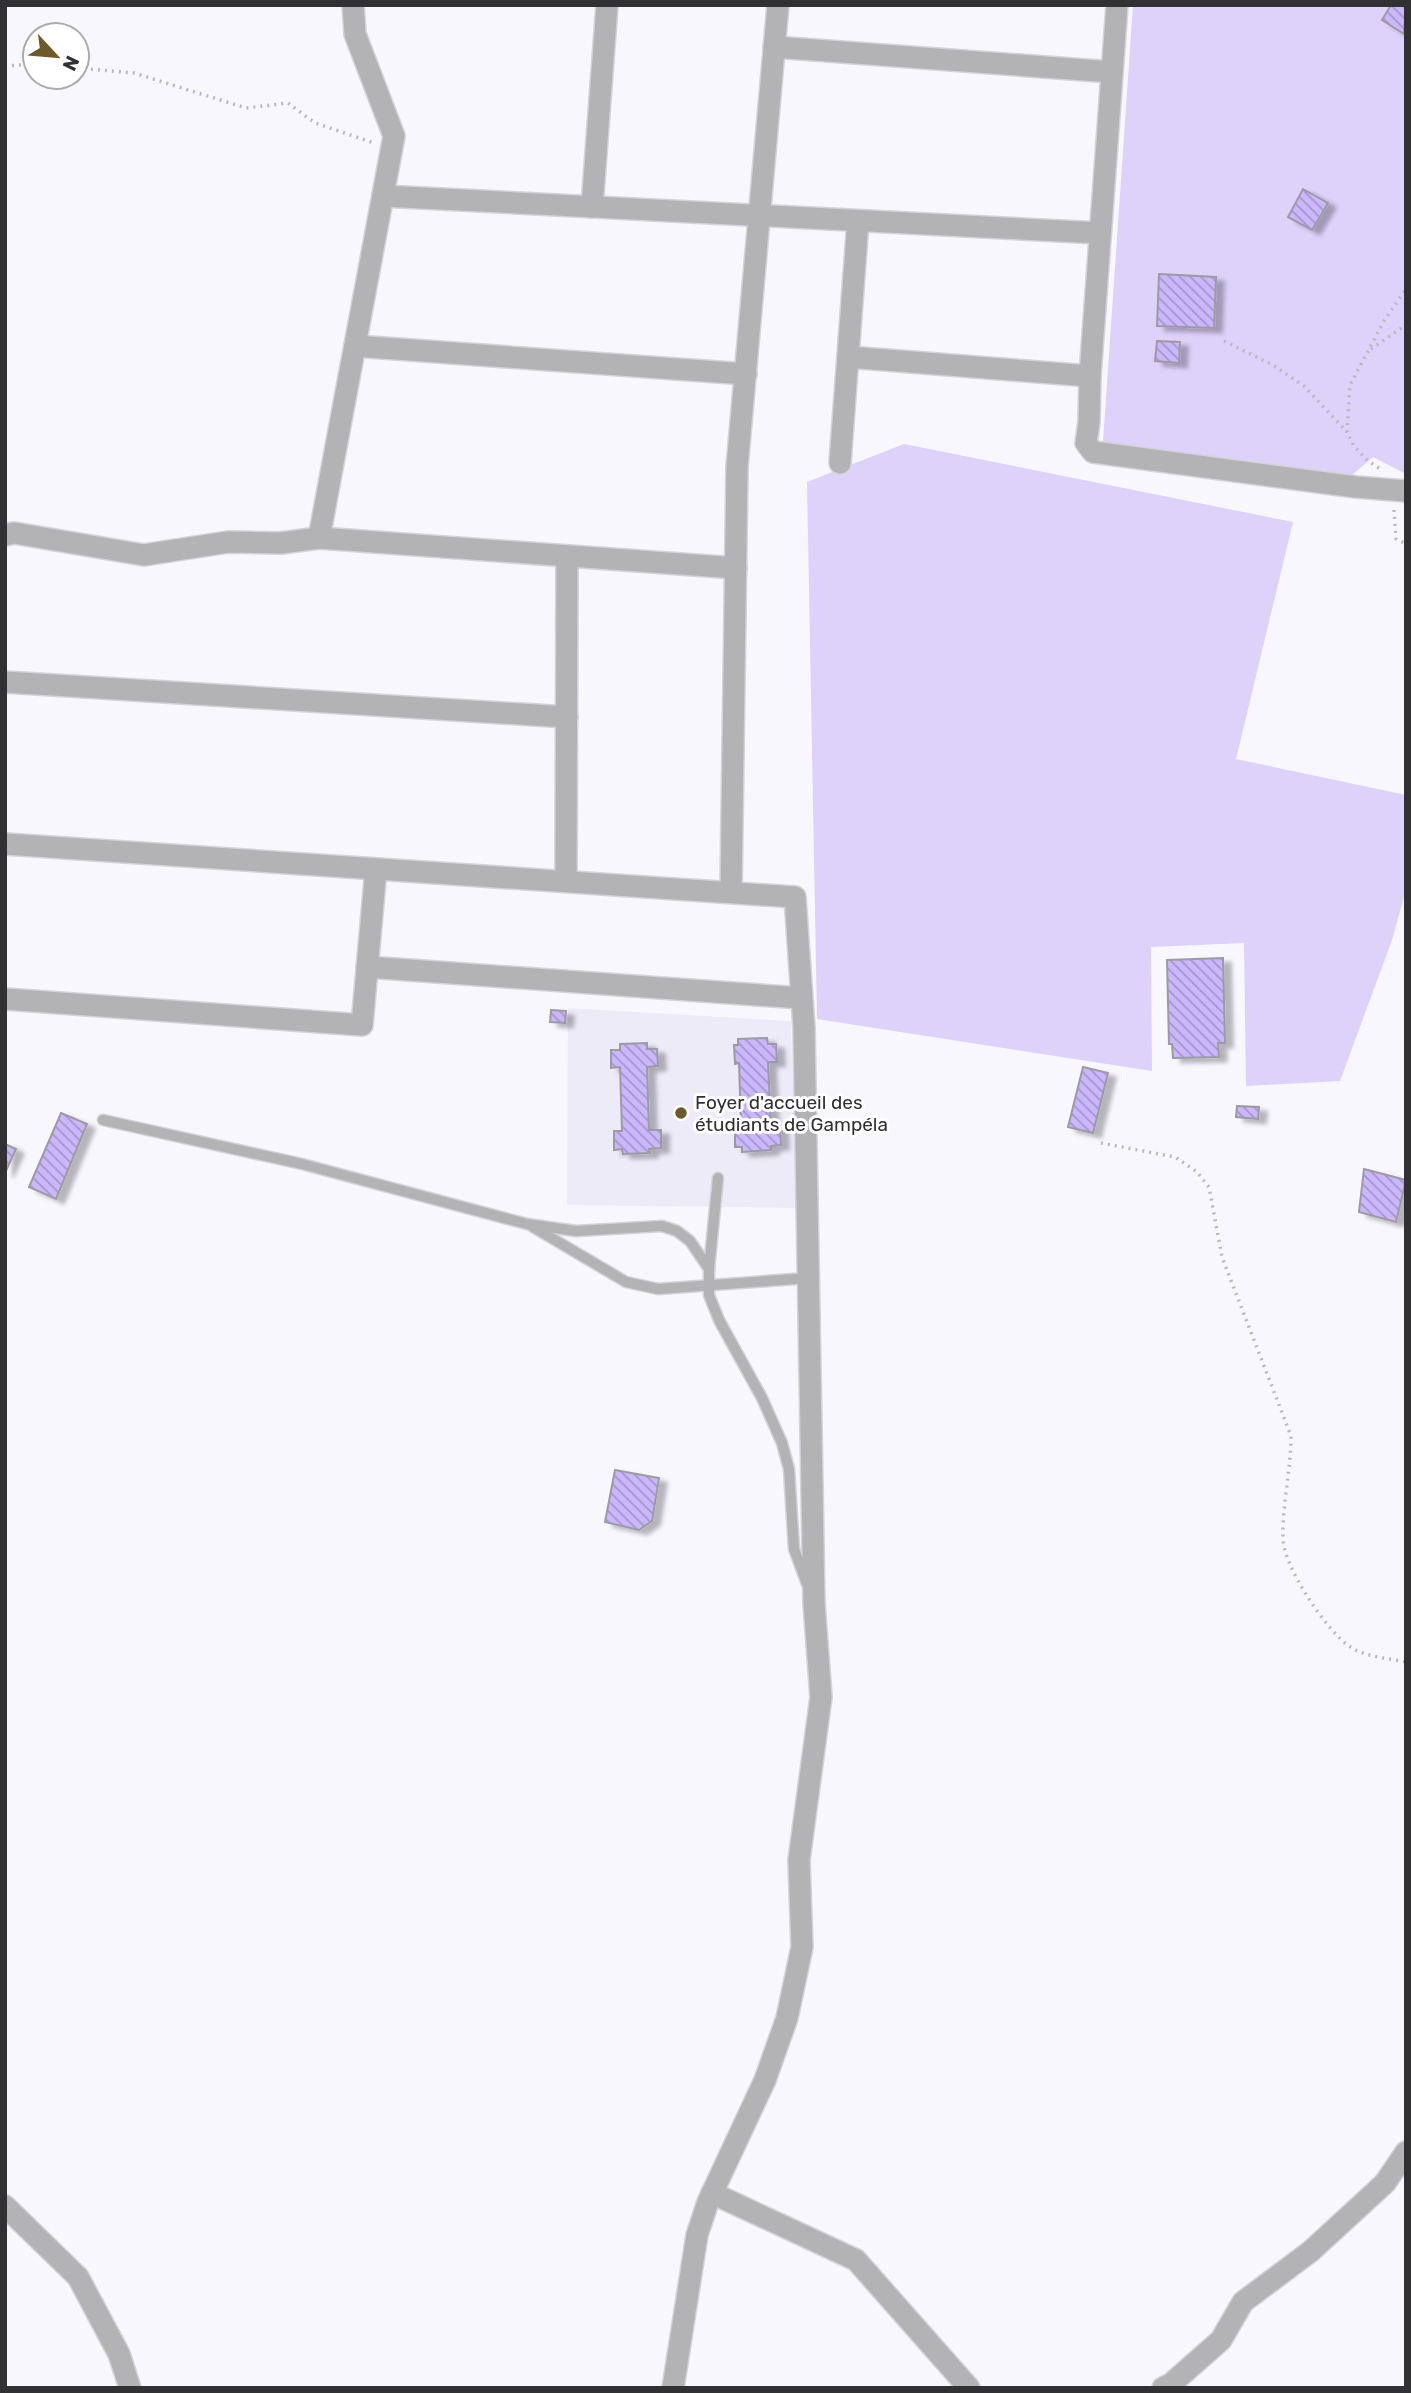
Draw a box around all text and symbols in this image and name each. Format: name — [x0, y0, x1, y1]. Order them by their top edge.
north arrow — [21, 21, 91, 91]
text: N — [57, 52, 84, 74]
place label: Foyer d'accueil des étudiants de Gampéla — [695, 1091, 888, 1136]
marker: Foyer d'accueil des étudiants de Gampéla — [673, 1105, 689, 1121]

